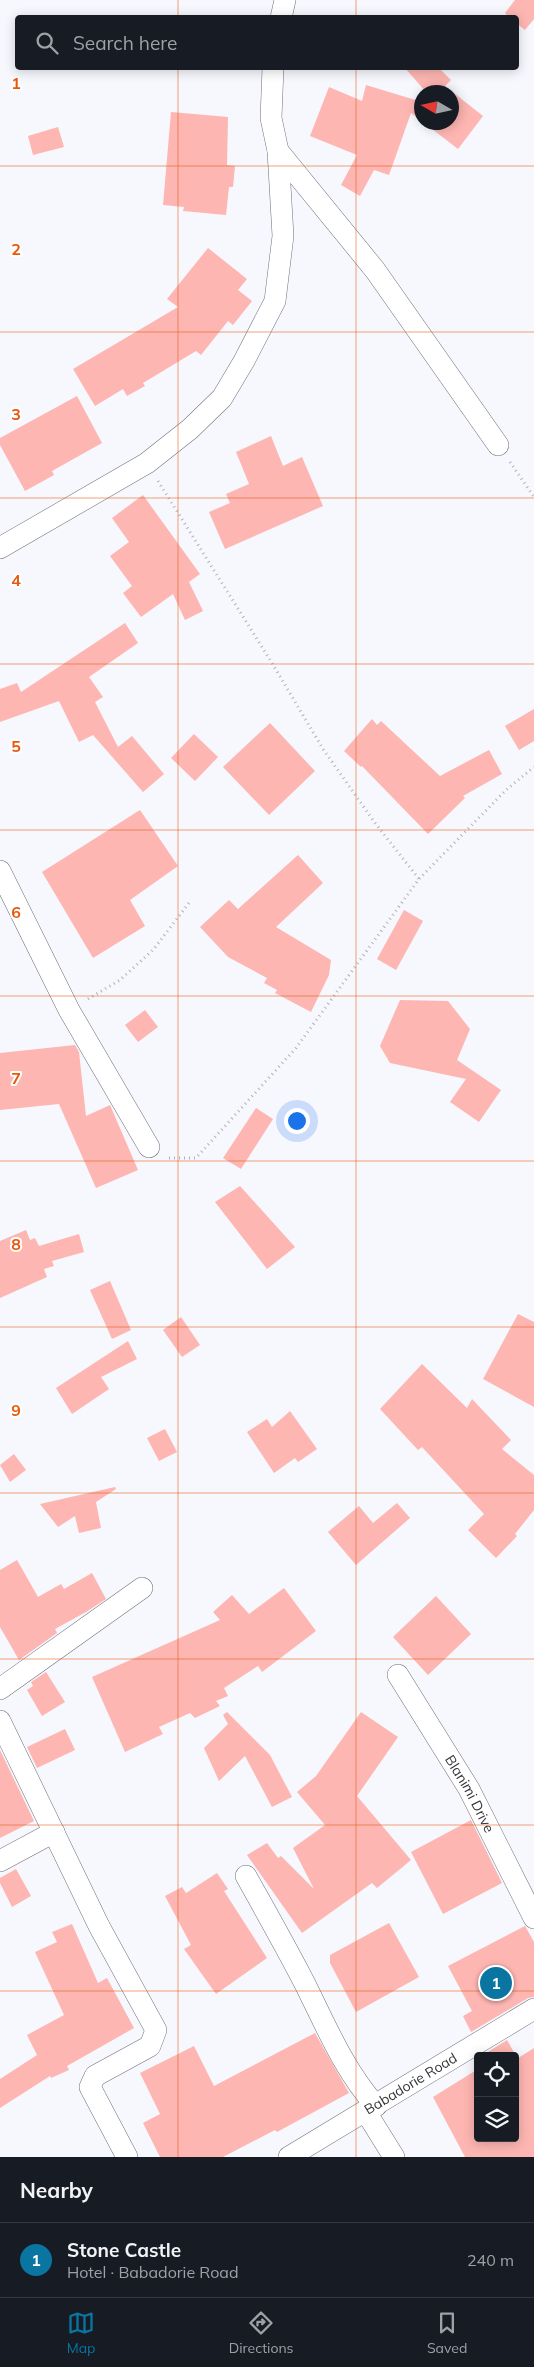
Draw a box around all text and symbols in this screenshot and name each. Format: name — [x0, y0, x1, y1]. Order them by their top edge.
search box — [15, 15, 519, 70]
icon: search — [33, 29, 61, 57]
text: Search here — [73, 31, 177, 55]
text: 1 — [11, 73, 21, 93]
north arrow — [414, 85, 459, 130]
text: 2 — [11, 239, 21, 259]
text: 3 — [11, 404, 21, 424]
text: 4 — [11, 570, 21, 590]
text: 5 — [11, 736, 21, 756]
text: 6 — [11, 902, 21, 922]
text: 7 — [11, 1068, 21, 1088]
your location — [284, 1108, 310, 1134]
text: 8 — [11, 1234, 21, 1254]
text: 9 — [11, 1400, 21, 1420]
street label: Blanimi Drive — [441, 1752, 499, 1836]
pin: 1 — [480, 1964, 512, 2002]
street label: Babadorie Road — [361, 2049, 460, 2118]
map controls — [474, 2052, 519, 2142]
button: locate — [474, 2052, 519, 2097]
button: layers — [474, 2097, 519, 2142]
text: Nearby — [20, 2177, 93, 2203]
text: Stone Castle — [67, 2238, 181, 2262]
text: 1 — [31, 2250, 41, 2270]
text: 240 m — [467, 2250, 514, 2270]
text: Hotel · Babadorie Road — [67, 2262, 239, 2282]
tab: Map — [67, 2309, 95, 2357]
tab: Directions — [229, 2309, 294, 2357]
tab: Saved — [427, 2309, 467, 2357]

